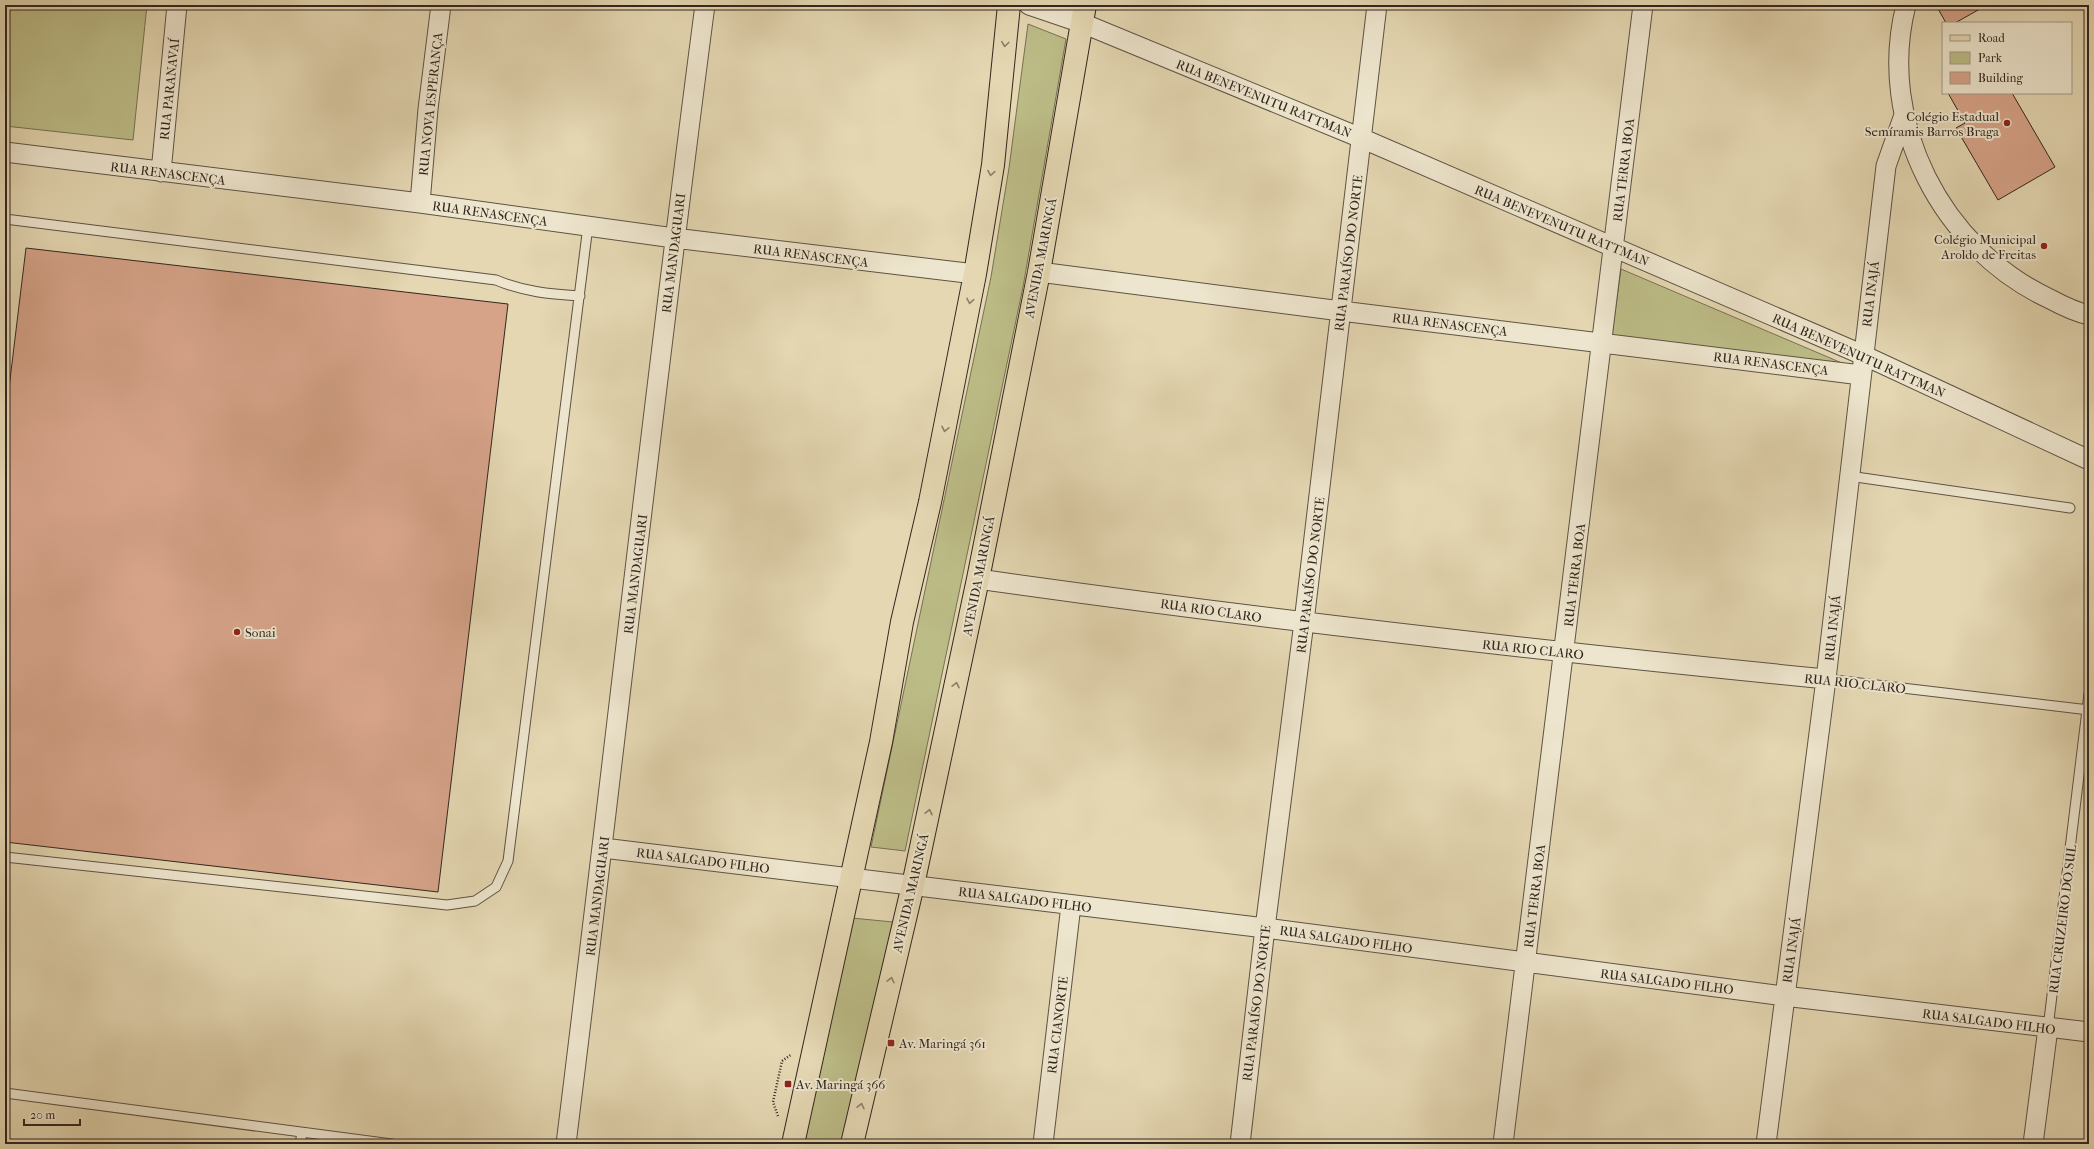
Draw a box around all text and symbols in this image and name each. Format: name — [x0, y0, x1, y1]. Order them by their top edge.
legend — [1942, 22, 2072, 94]
street label: RUA NOVA ESPERANÇA — [416, 31, 446, 176]
text: Road — [1978, 31, 2005, 45]
street label: RUA PARANAVAÍ — [157, 36, 182, 141]
one-way arrow — [1000, 41, 1009, 47]
text: Park — [1978, 51, 2003, 65]
street label: RUA BENEVENUTU RATTMAN — [1174, 56, 1354, 141]
text: Building — [1978, 71, 2023, 85]
place label: Colégio Estadual Semíramis Barros Braga — [1865, 109, 2000, 139]
street label: RUA TERRA BOA — [1610, 117, 1637, 223]
marker: Colégio Estadual Semíramis Barros Braga — [2002, 118, 2012, 128]
street label: RUA RENASCENÇA — [109, 159, 227, 188]
one-way arrow — [987, 170, 996, 176]
street label: RUA PARAÍSO DO NORTE — [1331, 174, 1366, 332]
street label: RUA BENEVENUTU RATTMAN — [1472, 182, 1651, 269]
street label: RUA MANDAGUARI — [659, 192, 688, 314]
street label: AVENIDA MARINGÁ — [1021, 196, 1060, 320]
street label: RUA RENASCENÇA — [431, 198, 549, 229]
place label: Colégio Municipal Aroldo de Freitas — [1934, 232, 2036, 262]
street label: RUA RENASCENÇA — [752, 241, 870, 270]
marker: Colégio Municipal Aroldo de Freitas — [2039, 241, 2049, 251]
street label: RUA INAJÁ — [1859, 260, 1882, 328]
one-way arrow — [966, 298, 974, 304]
street label: RUA RENASCENÇA — [1391, 310, 1509, 339]
street label: RUA BENEVENUTU RATTMAN — [1770, 310, 1948, 401]
street label: RUA RENASCENÇA — [1712, 349, 1830, 378]
one-way arrow — [941, 426, 949, 432]
street label: RUA PARAÍSO DO NORTE — [1293, 496, 1328, 654]
street label: RUA MANDAGUARI — [621, 513, 650, 635]
street label: AVENIDA MARINGÁ — [959, 514, 998, 638]
street label: RUA TERRA BOA — [1561, 522, 1588, 628]
street label: RUA INAJÁ — [1822, 594, 1843, 662]
street label: RUA RIO CLARO — [1159, 596, 1263, 625]
place label: Sonai — [245, 625, 276, 640]
marker: Sonai — [232, 627, 242, 637]
street label: RUA RIO CLARO — [1481, 637, 1585, 662]
street label: RUA RIO CLARO — [1803, 671, 1907, 696]
one-way arrow — [951, 681, 959, 688]
one-way arrow — [924, 809, 932, 815]
street label: AVENIDA MARINGÁ — [889, 831, 932, 955]
street label: RUA MANDAGUARI — [583, 835, 612, 957]
street label: RUA TERRA BOA — [1521, 843, 1548, 949]
street label: RUA CRUZEIRO DO SUL — [2046, 844, 2079, 994]
street label: RUA SALGADO FILHO — [635, 845, 770, 876]
street label: RUA SALGADO FILHO — [957, 884, 1092, 915]
street label: RUA INAJÁ — [1779, 916, 1804, 984]
street label: RUA SALGADO FILHO — [1278, 923, 1413, 956]
street label: RUA PARAÍSO DO NORTE — [1239, 924, 1274, 1082]
street label: RUA SALGADO FILHO — [1599, 966, 1734, 997]
street label: RUA CIANORTE — [1044, 975, 1071, 1075]
one-way arrow — [886, 976, 894, 983]
street label: RUA SALGADO FILHO — [1921, 1006, 2056, 1037]
place label: Av. Maringá 361 — [898, 1036, 986, 1051]
marker: Av. Maringá 361 — [886, 1038, 896, 1048]
place label: Av. Maringá 366 — [795, 1077, 886, 1092]
marker: Av. Maringá 366 — [783, 1079, 793, 1089]
scale bar — [24, 1101, 80, 1127]
one-way arrow — [856, 1103, 864, 1109]
text: 20 m — [30, 1108, 55, 1122]

